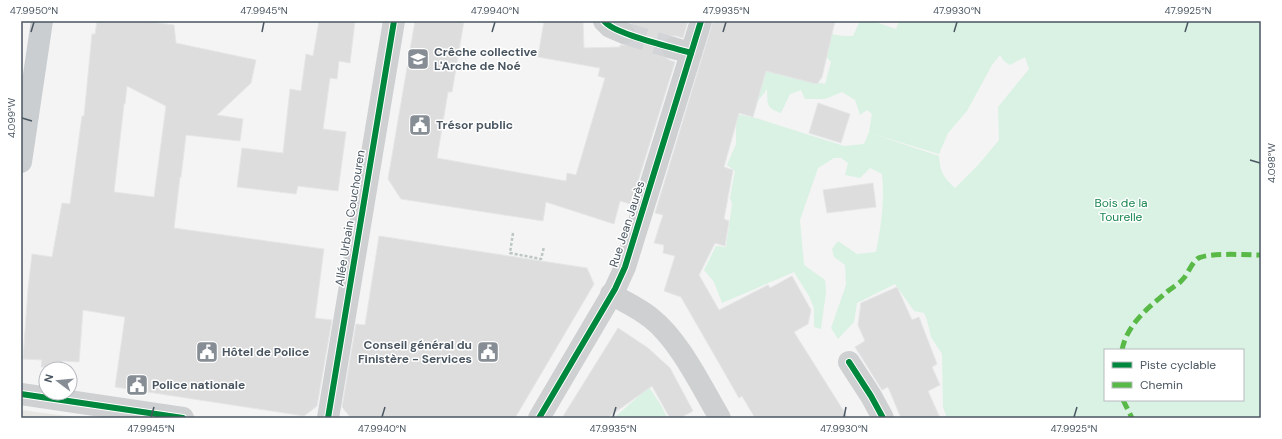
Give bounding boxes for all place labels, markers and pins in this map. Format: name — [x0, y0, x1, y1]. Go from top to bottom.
place label: Crêche collective L'Arche de Noé — [434, 44, 537, 74]
school or university icon: Crêche collective L'Arche de Noé — [405, 46, 431, 72]
public building icon: Trésor public — [407, 112, 433, 138]
place label: Trésor public — [436, 117, 513, 133]
place label: Conseil général du Finistère - Services — [358, 337, 472, 367]
public building icon: Hôtel de Police — [194, 339, 220, 365]
public building icon: Conseil général du Finistère - Services — [475, 339, 501, 365]
place label: Hôtel de Police — [222, 344, 309, 360]
public building icon: Police nationale — [124, 372, 150, 398]
place label: Police nationale — [152, 377, 245, 393]

